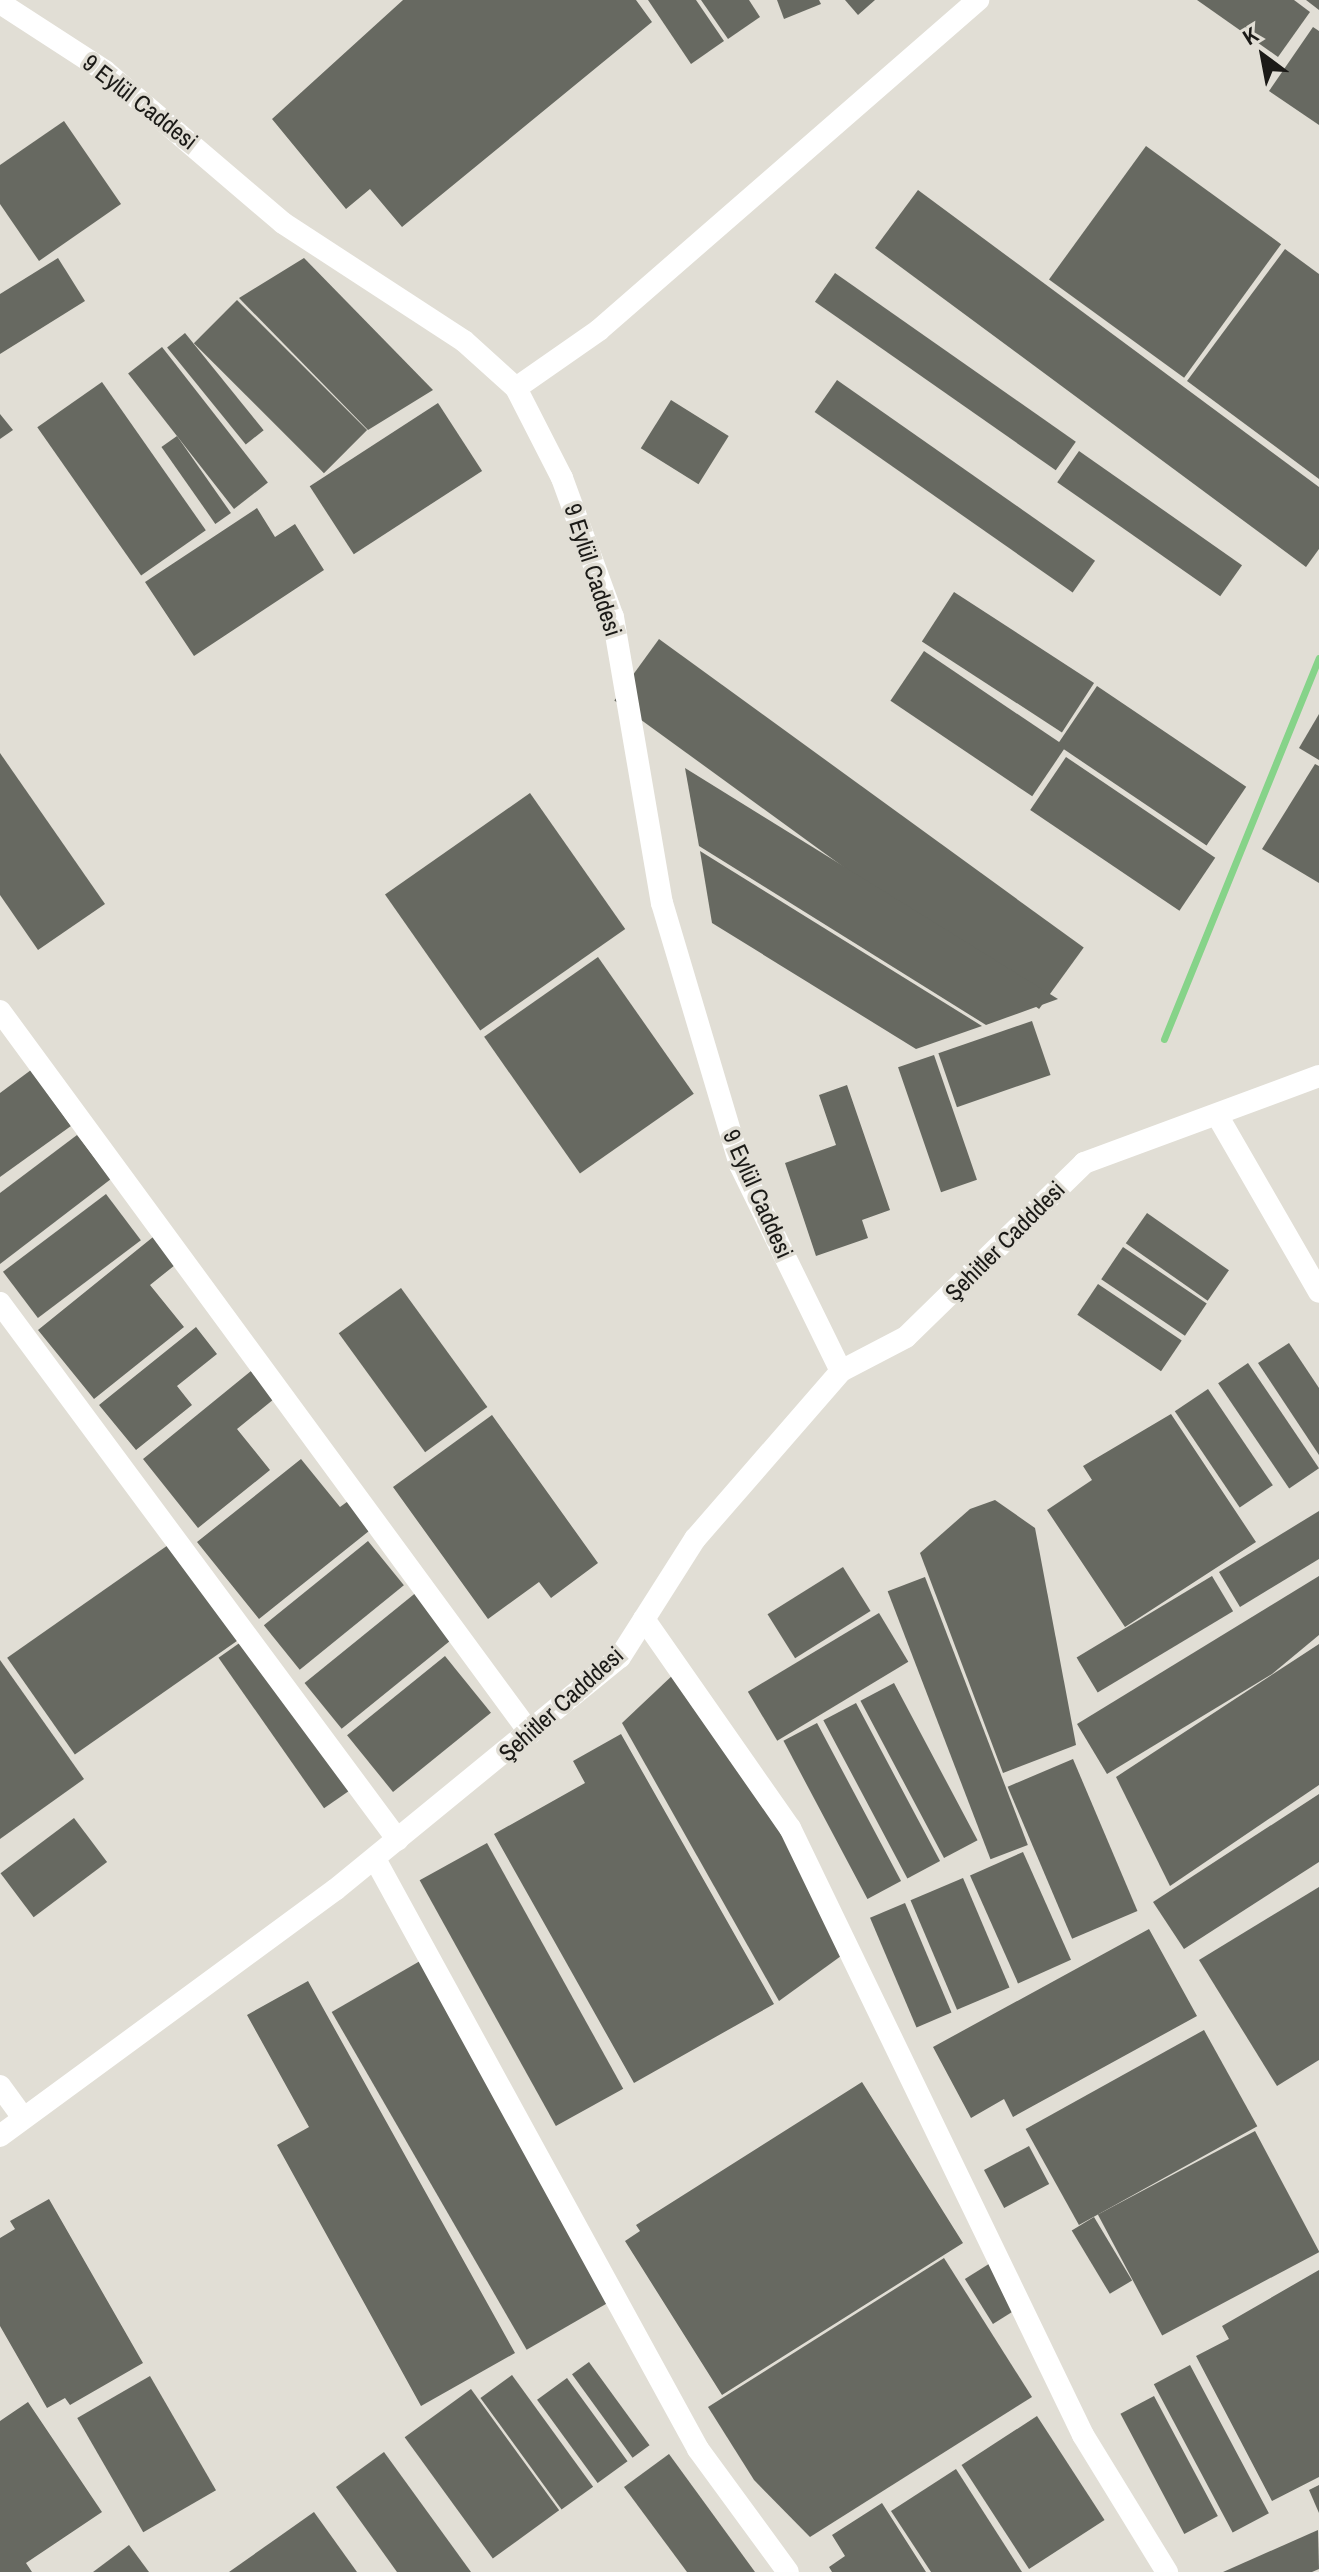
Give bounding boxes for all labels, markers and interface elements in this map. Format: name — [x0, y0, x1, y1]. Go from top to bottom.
north arrow — [1223, 16, 1303, 96]
text: K — [1237, 19, 1264, 52]
street label: 9 Eylül Caddesi — [77, 48, 203, 156]
street label: 9 Eylül Caddesi — [558, 500, 628, 640]
street label: 9 Eylül Caddesi — [717, 1125, 799, 1263]
street label: Şehitler Cadddesi — [939, 1175, 1071, 1307]
street label: Şehitler Cadddesi — [493, 1641, 629, 1767]

